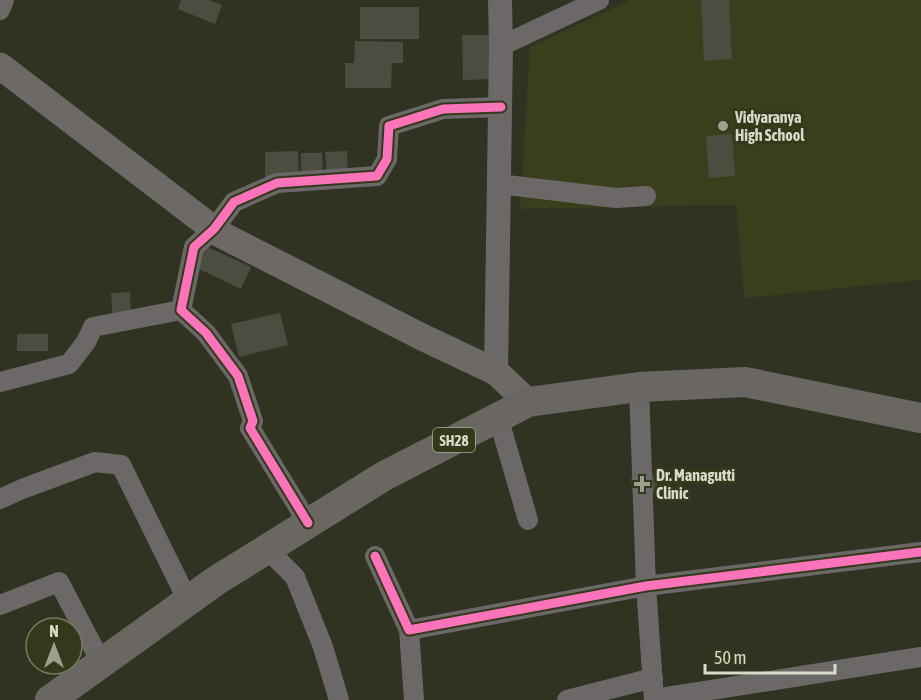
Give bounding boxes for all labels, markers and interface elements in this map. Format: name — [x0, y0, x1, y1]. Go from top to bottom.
place label: Vidyaranya High School — [734, 108, 805, 144]
marker: Vidyaranya High School — [716, 119, 730, 133]
road number: SH28 — [433, 428, 475, 452]
place label: Dr. Managutti Clinic — [656, 466, 735, 502]
marker: Dr. Managutti Clinic — [633, 475, 651, 493]
north arrow — [24, 616, 84, 676]
text: N — [49, 622, 59, 640]
scale bar — [705, 637, 836, 675]
text: 50 m — [714, 647, 746, 668]

